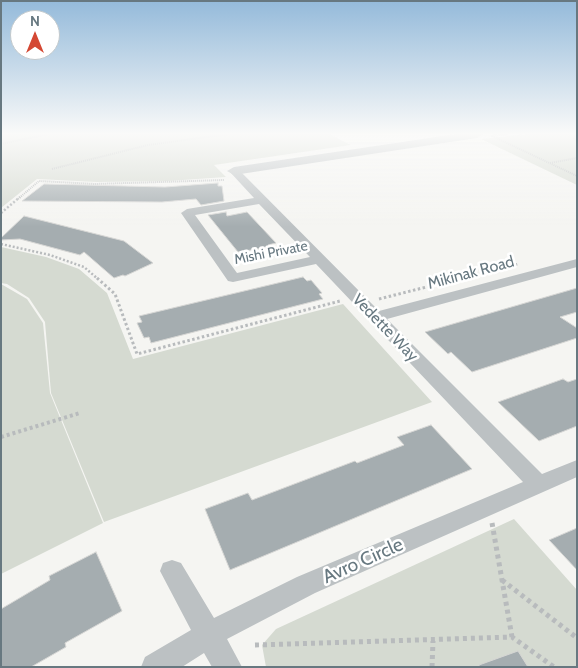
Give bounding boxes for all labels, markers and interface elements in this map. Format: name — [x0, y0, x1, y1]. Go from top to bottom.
north arrow — [10, 10, 60, 60]
text: N — [30, 12, 40, 30]
street label: Mishi Private — [233, 238, 309, 268]
street label: Mikinak Road — [426, 252, 516, 294]
street label: Vedette Way — [348, 290, 422, 366]
street label: Avro Circle — [319, 533, 407, 589]

